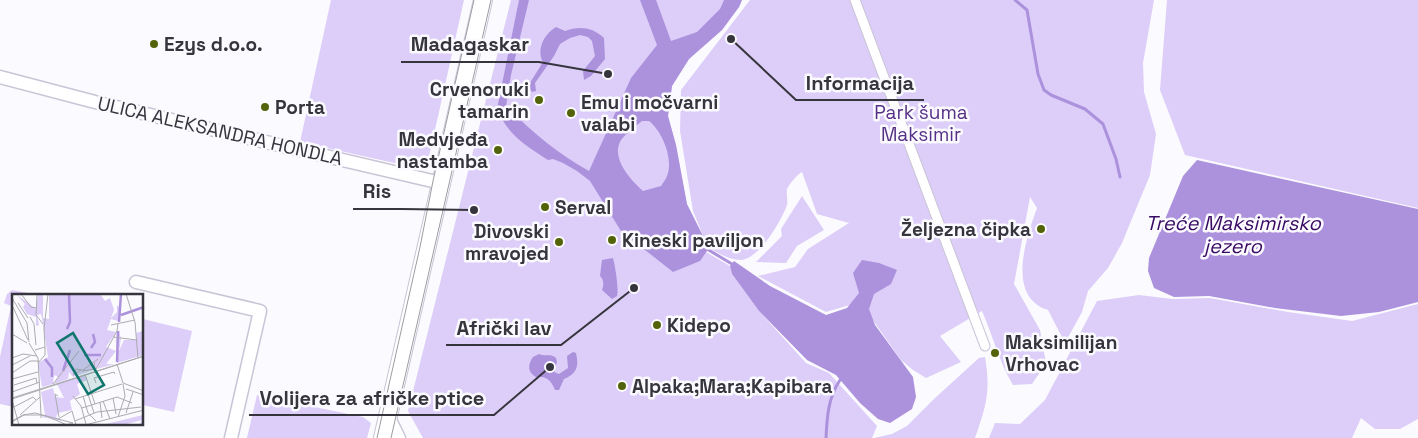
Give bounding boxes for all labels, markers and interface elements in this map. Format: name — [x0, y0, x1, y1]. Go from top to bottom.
callout: Madagaskar — [401, 27, 539, 62]
text: Madagaskar — [411, 31, 529, 57]
place label: Ezys d.o.o. — [164, 32, 263, 57]
marker: Ezys d.o.o. — [148, 38, 160, 50]
callout: Informacija — [796, 65, 924, 100]
text: Informacija — [806, 70, 915, 96]
place label: Crvenoruki tamarin — [430, 77, 529, 124]
place label: Emu i močvarni valabi — [581, 90, 718, 137]
street label: ULICA ALEKSANDRA HONDLA — [95, 91, 345, 171]
marker: Crvenoruki tamarin — [533, 94, 545, 106]
place label: Porta — [275, 95, 325, 120]
park label: Park šuma Maksimir — [874, 100, 968, 147]
marker: Porta — [259, 101, 271, 113]
marker: Emu i močvarni valabi — [565, 107, 577, 119]
place label: Medvjeđa nastamba — [397, 127, 488, 174]
marker: Medvjeđa nastamba — [492, 144, 504, 156]
callout: Ris — [353, 174, 401, 209]
text: Ris — [363, 178, 391, 204]
place label: Serval — [555, 195, 611, 220]
marker: Serval — [539, 201, 551, 213]
water label: Treće Maksimirsko jezero — [1145, 210, 1321, 259]
place label: Željezna čipka — [901, 217, 1031, 242]
place label: Divovski mravojed — [465, 219, 549, 266]
marker: Željezna čipka — [1035, 223, 1047, 235]
place label: Kineski paviljon — [622, 228, 764, 253]
marker: Kineski paviljon — [606, 234, 618, 246]
marker: Divovski mravojed — [553, 236, 565, 248]
inset map — [12, 294, 144, 426]
callout: Afrički lav — [446, 310, 561, 345]
place label: Kidepo — [667, 313, 731, 338]
text: Afrički lav — [457, 315, 551, 341]
marker: Kidepo — [651, 319, 663, 331]
place label: Maksimilijan Vrhovac — [1005, 330, 1117, 377]
marker: Maksimilijan Vrhovac — [989, 347, 1001, 359]
place label: Alpaka;Mara;Kapibara — [632, 374, 833, 399]
callout: Volijera za afričke ptice — [249, 380, 494, 415]
marker: Alpaka;Mara;Kapibara — [616, 380, 628, 392]
text: Volijera za afričke ptice — [260, 385, 484, 411]

